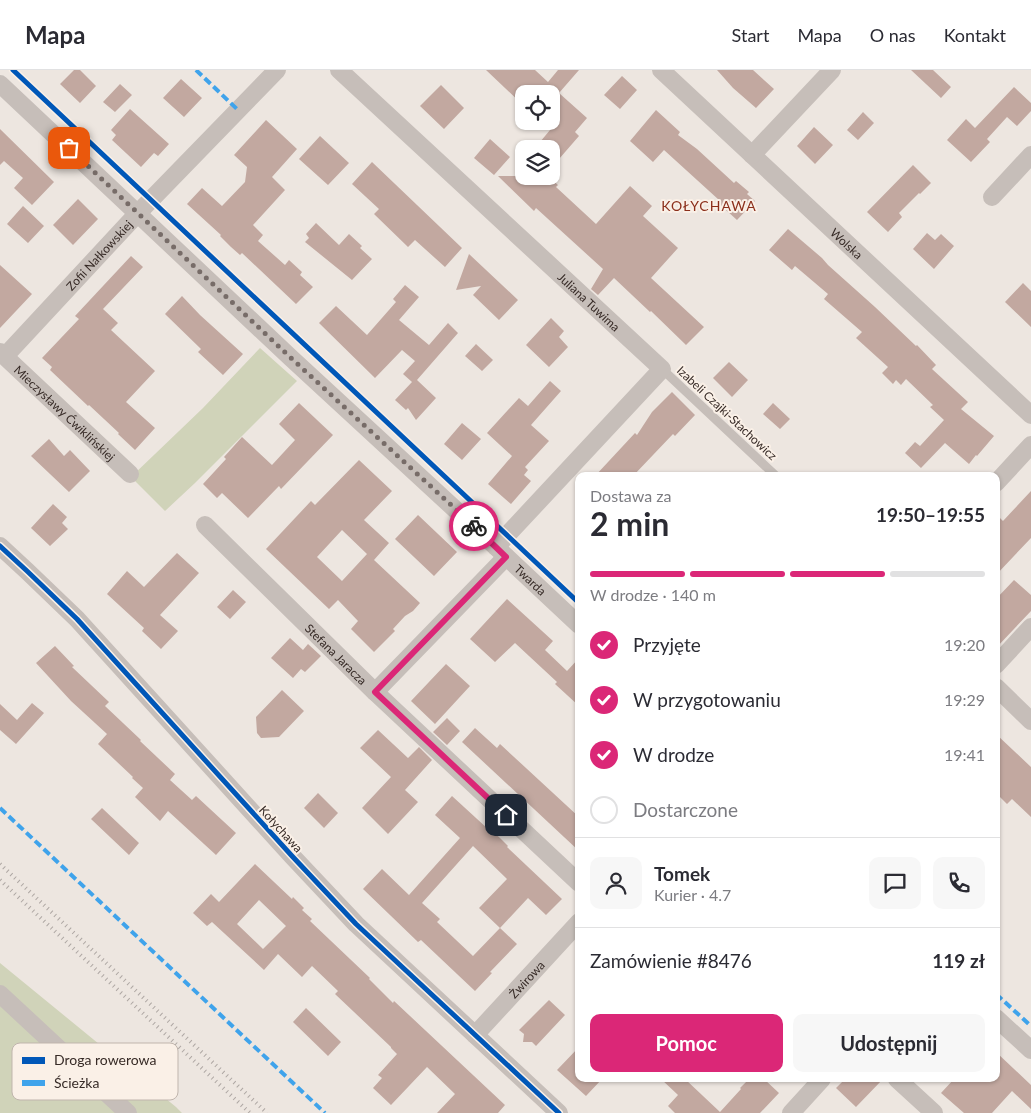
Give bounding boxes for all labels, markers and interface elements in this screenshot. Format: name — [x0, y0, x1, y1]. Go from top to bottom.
text: Mapa — [25, 20, 85, 49]
text: Start — [732, 24, 769, 46]
text: Mapa — [797, 24, 842, 46]
text: O nas — [870, 24, 916, 46]
text: Kontakt — [944, 24, 1006, 46]
map controls — [515, 85, 560, 185]
button: locate — [515, 85, 560, 130]
pin — [48, 127, 90, 169]
icon: bag — [55, 134, 83, 162]
button: layers — [515, 140, 560, 185]
district label: KOŁYCHAWA — [661, 197, 757, 214]
street label: Zofii Nałkowskiej — [63, 217, 135, 293]
street label: Wolska — [828, 225, 866, 262]
street label: Juliana Tuwima — [555, 269, 624, 334]
street label: Mieczysławy Ćwiklińskiej — [11, 362, 119, 464]
street label: Izabeli Czajki-Stachowicz — [674, 363, 781, 464]
text: Dostawa za — [590, 486, 671, 505]
courier — [449, 501, 499, 551]
text: 19:50–19:55 — [876, 503, 985, 526]
text: 2 min — [590, 504, 669, 543]
icon: bike — [460, 512, 488, 540]
street label: Twarda — [512, 561, 550, 598]
text: W drodze · 140 m — [590, 585, 716, 604]
street label: Stefana Jaracza — [302, 620, 370, 688]
icon: check — [590, 631, 618, 659]
text: Przyjęte — [633, 633, 701, 656]
text: 19:20 — [944, 635, 985, 654]
icon: check — [590, 686, 618, 714]
text: W przygotowaniu — [633, 688, 781, 711]
text: 19:29 — [944, 690, 985, 709]
icon: check — [590, 741, 618, 769]
text: W drodze — [633, 743, 714, 766]
text: 19:41 — [944, 745, 985, 764]
pin — [485, 794, 527, 836]
text: Dostarczone — [633, 798, 738, 821]
icon: home — [492, 801, 520, 829]
street label: Kołychawa — [256, 803, 306, 855]
button: person — [590, 857, 642, 909]
button: chat — [869, 857, 921, 909]
button: phone — [933, 857, 985, 909]
text: Tomek — [654, 862, 710, 885]
text: Kurier · 4.7 — [654, 885, 731, 904]
text: Zamówienie #8476 — [590, 949, 752, 972]
text: 119 zł — [932, 949, 985, 972]
street label: Żwirowa — [506, 957, 547, 1001]
button: Pomoc — [590, 1014, 783, 1072]
button: Udostępnij — [793, 1014, 985, 1072]
legend — [12, 1043, 178, 1100]
text: Droga rowerowa — [54, 1051, 157, 1068]
text: Ścieżka — [54, 1074, 99, 1091]

